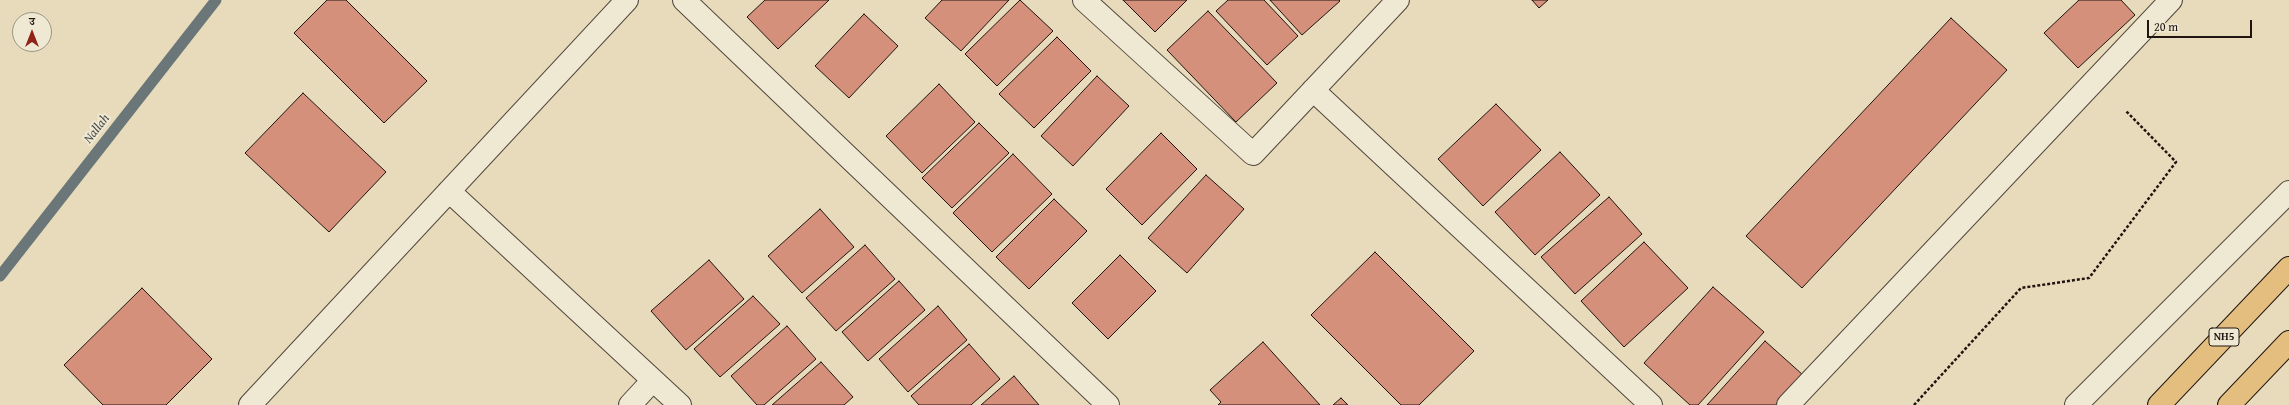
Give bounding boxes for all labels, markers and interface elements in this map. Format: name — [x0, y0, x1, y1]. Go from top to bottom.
north arrow — [12, 12, 52, 52]
scale bar — [2149, 12, 2254, 38]
text: उ — [29, 13, 35, 29]
text: 20 m — [2154, 18, 2178, 35]
water label: Nallah — [81, 111, 113, 147]
road number: NH5 — [2209, 328, 2239, 346]

